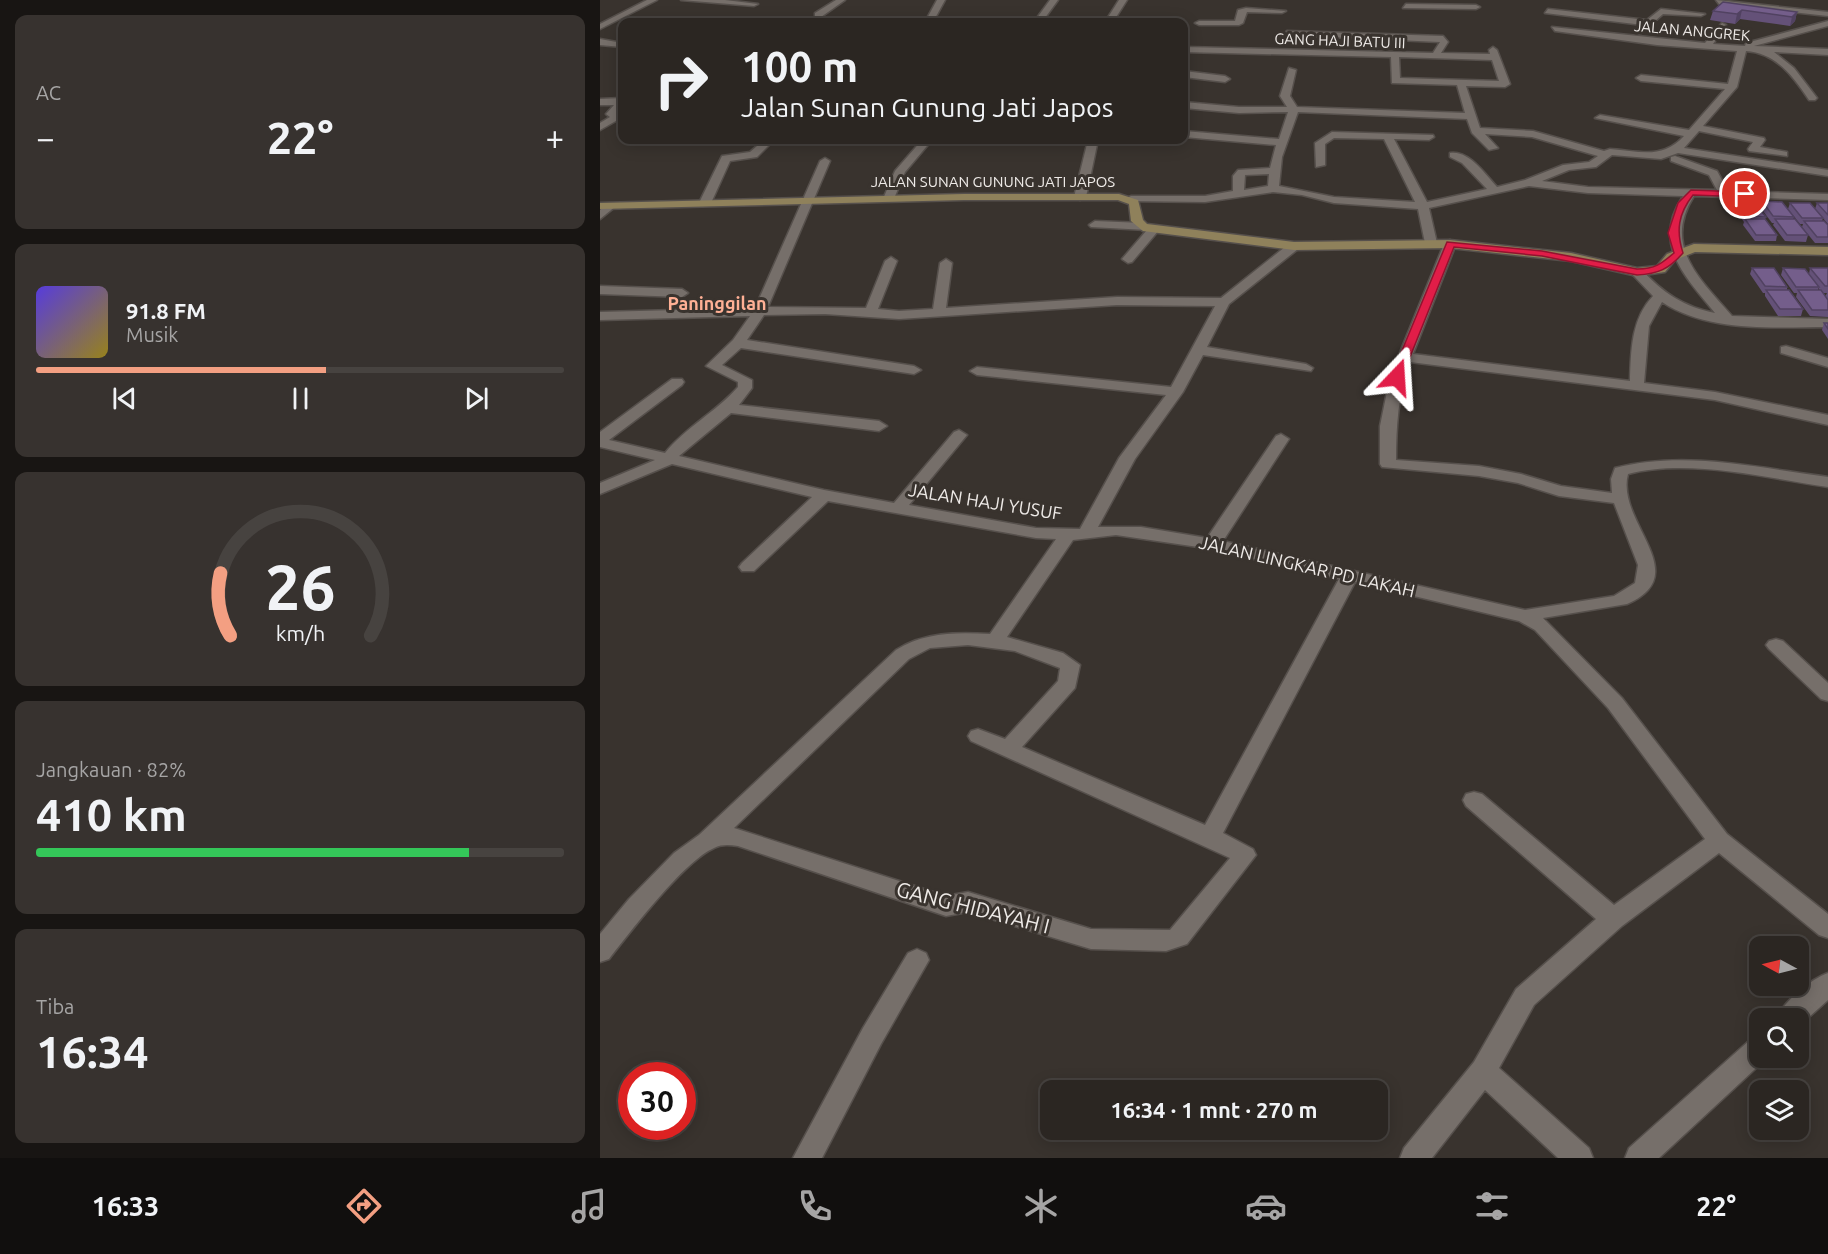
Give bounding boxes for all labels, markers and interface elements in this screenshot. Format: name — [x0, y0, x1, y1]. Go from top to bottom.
street label: JALAN ANGGREK — [1633, 17, 1751, 44]
street label: GANG HAJI BATU III — [1274, 30, 1406, 51]
icon: right — [642, 42, 720, 120]
text: 100 m — [741, 43, 858, 90]
text: AC — [36, 81, 61, 104]
text: Jalan Sunan Gunung Jati Japos — [741, 92, 1114, 122]
text: 22° — [267, 112, 333, 163]
text: − — [36, 119, 55, 156]
text: + — [545, 119, 564, 156]
pin — [1719, 168, 1770, 219]
street label: JALAN SUNAN GUNUNG JATI JAPOS — [871, 173, 1115, 190]
icon: arrive — [1728, 177, 1761, 210]
district label: Paninggilan — [667, 293, 767, 313]
text: 91.8 FM — [126, 298, 206, 323]
text: Musik — [126, 323, 178, 346]
position arrow — [1365, 345, 1429, 409]
icon: previous — [108, 382, 141, 415]
icon: pause — [284, 382, 317, 415]
icon: next — [460, 382, 493, 415]
street label: JALAN HAJI YUSUF — [907, 479, 1063, 523]
street label: JALAN LINGKAR PD LAKAH — [1197, 531, 1417, 601]
text: 26 — [265, 552, 335, 622]
text: km/h — [275, 621, 325, 645]
text: Jangkauan · 82% — [36, 758, 186, 781]
text: 410 km — [36, 789, 187, 840]
street label: GANG HIDAYAH I — [894, 876, 1052, 938]
north arrow — [1749, 936, 1809, 996]
map controls — [1749, 936, 1809, 1140]
text: Tiba — [36, 995, 74, 1018]
button: search — [1749, 1008, 1809, 1068]
text: 16:34 — [36, 1026, 149, 1077]
speed limit sign: 30 — [618, 1062, 696, 1140]
button: layers — [1749, 1080, 1809, 1140]
text: 16:34 · 1 mnt · 270 m — [1110, 1097, 1318, 1122]
icon: directions — [343, 1185, 385, 1227]
icon: music — [568, 1185, 610, 1227]
icon: phone — [794, 1185, 836, 1227]
icon: climate — [1020, 1185, 1062, 1227]
icon: car — [1245, 1185, 1287, 1227]
icon: filters — [1471, 1185, 1513, 1227]
text: 16:33 — [92, 1191, 159, 1221]
text: 22° — [1696, 1191, 1736, 1221]

